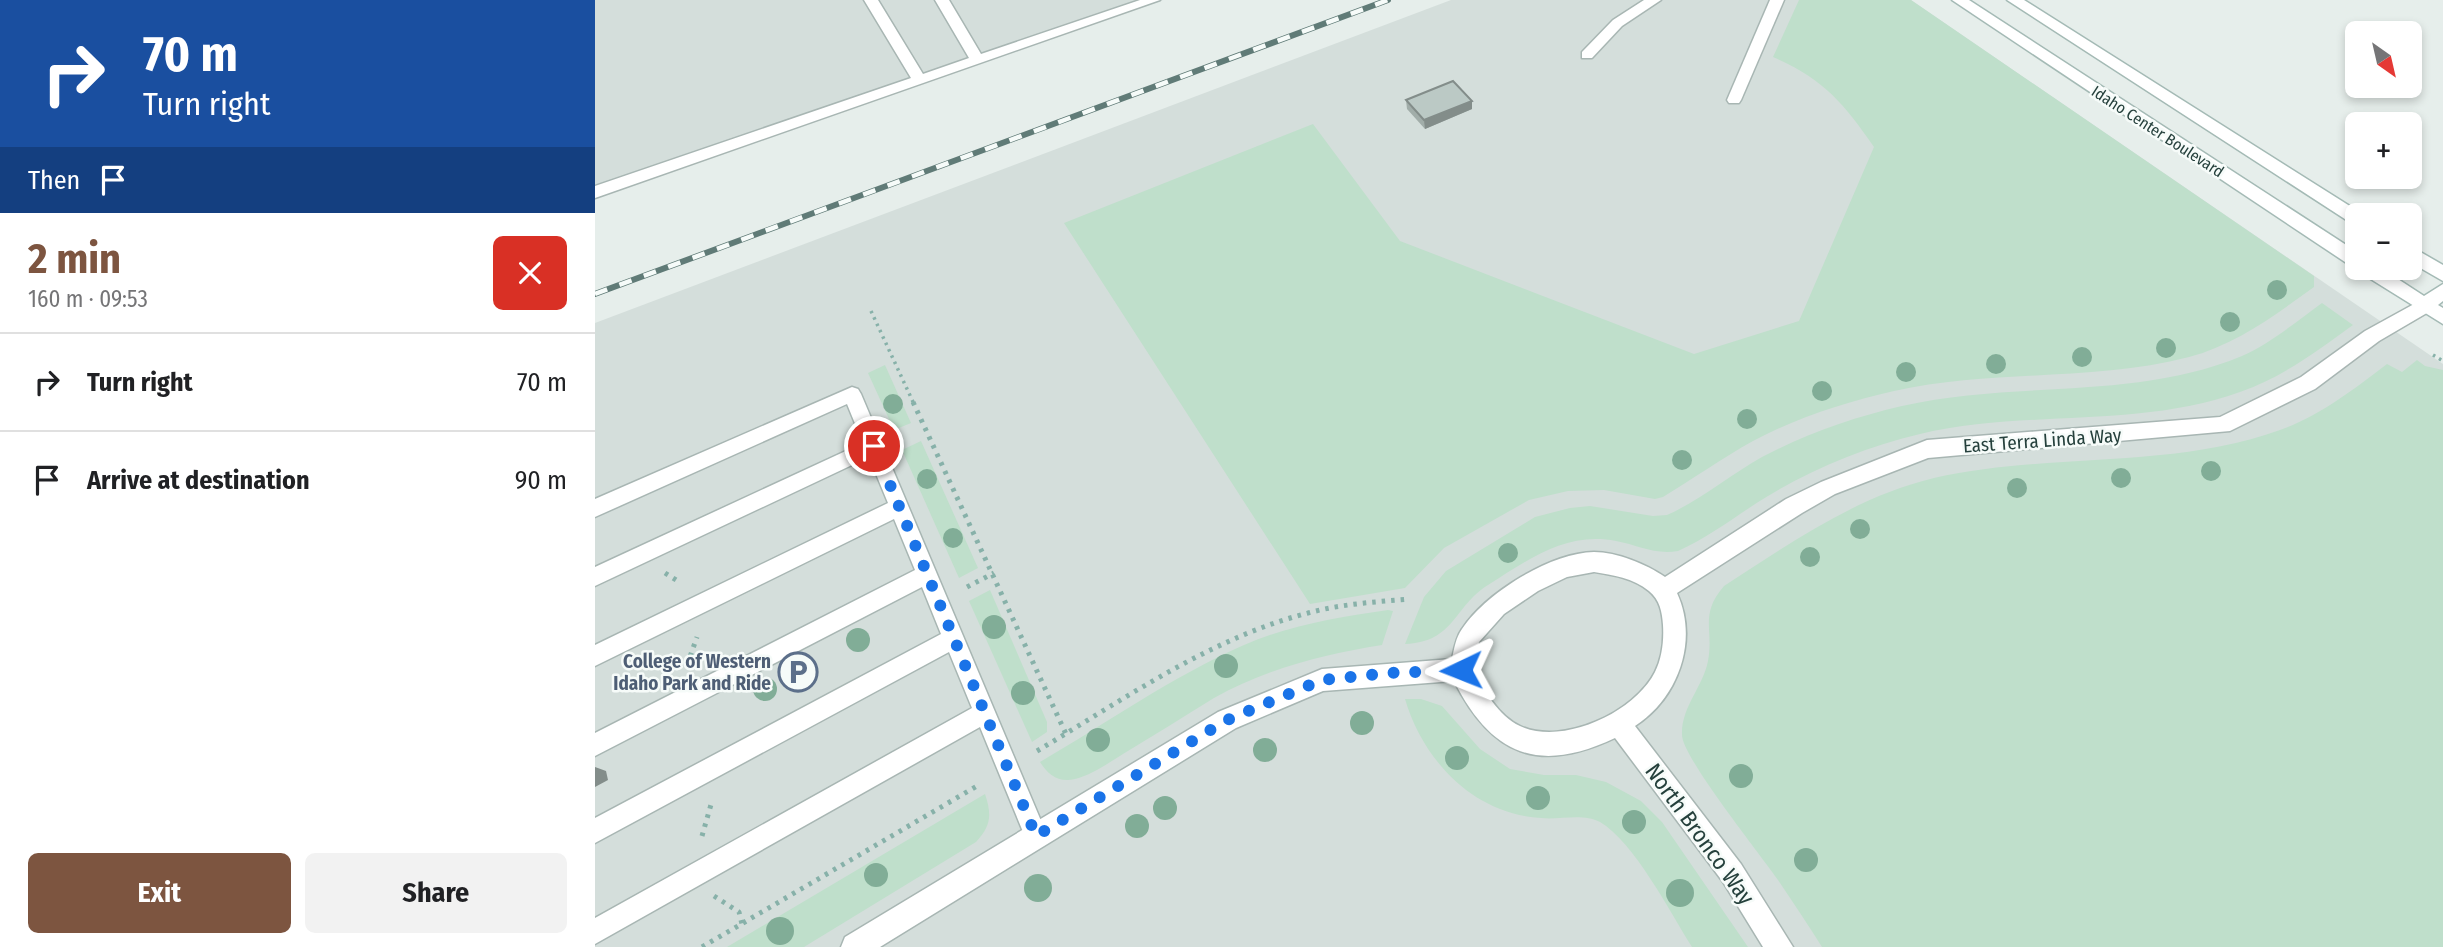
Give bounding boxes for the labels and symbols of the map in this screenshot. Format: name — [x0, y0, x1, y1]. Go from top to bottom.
north arrow — [2345, 21, 2422, 98]
street label: Idaho Center Boulevard — [2088, 82, 2227, 181]
pin — [844, 416, 904, 476]
street label: East Terra Linda Way — [1962, 423, 2122, 458]
position arrow — [1424, 633, 1498, 707]
place label: College of Western Idaho Park and Ride — [613, 650, 771, 695]
parking icon: College of Western Idaho Park and Ride — [777, 651, 819, 693]
street label: North Bronco Way — [1639, 758, 1761, 911]

